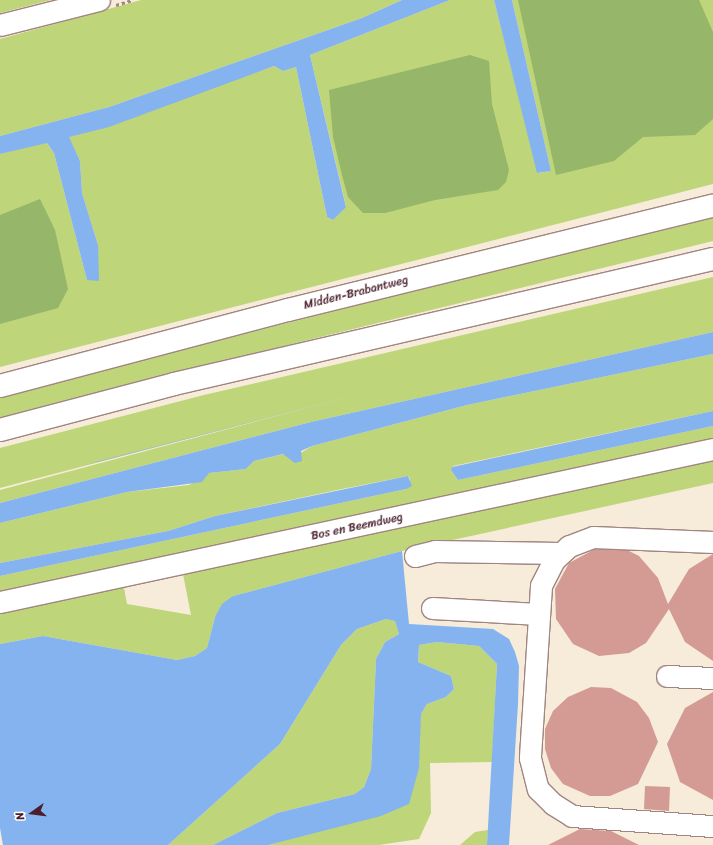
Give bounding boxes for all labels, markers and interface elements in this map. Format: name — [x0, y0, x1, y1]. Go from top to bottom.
street label: Midden-Brabantweg — [302, 273, 410, 313]
street label: Bos en Beemdweg — [310, 510, 404, 544]
north arrow — [12, 793, 52, 833]
text: N — [10, 810, 30, 822]

